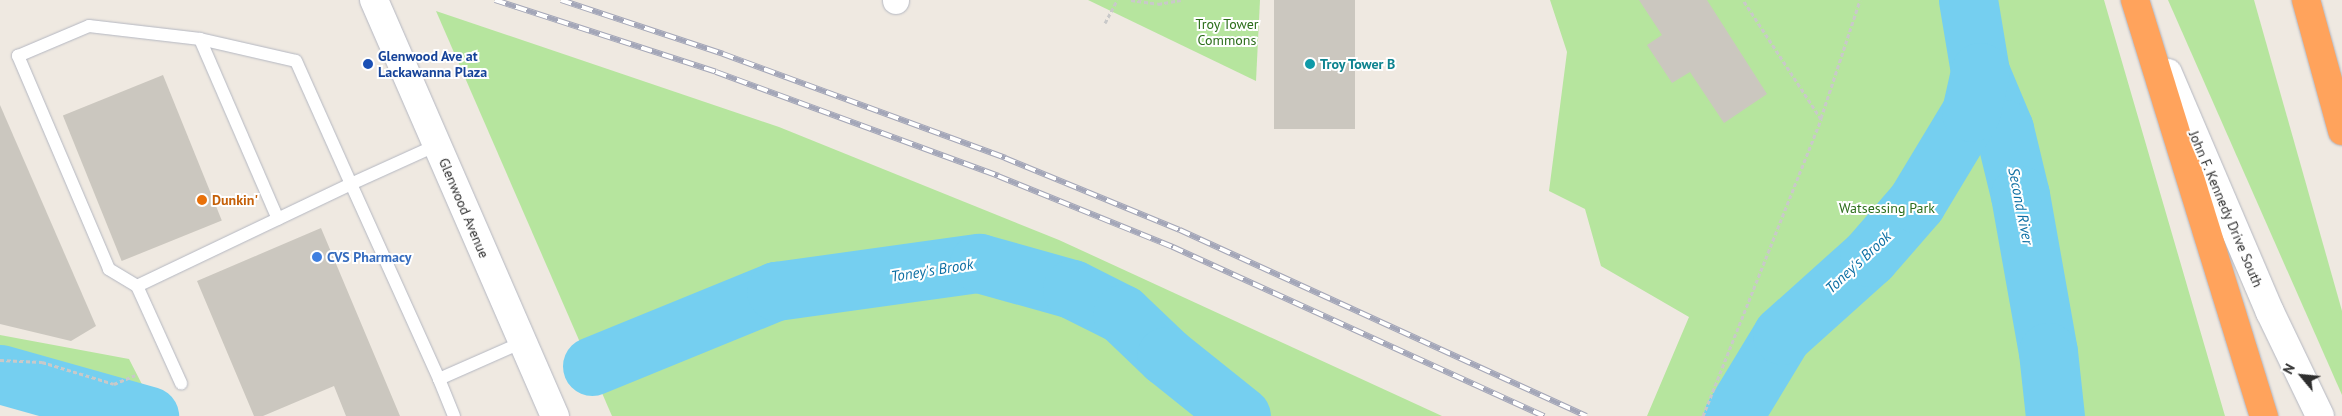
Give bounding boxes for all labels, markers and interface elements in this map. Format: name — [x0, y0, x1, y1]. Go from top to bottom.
park label: Troy Tower Commons — [1195, 16, 1259, 48]
place label: Glenwood Ave at Lackawanna Plaza — [378, 48, 487, 80]
place label: Troy Tower B — [1320, 56, 1396, 72]
marker: Glenwood Ave at Lackawanna Plaza — [362, 58, 374, 70]
marker: Troy Tower B — [1304, 58, 1316, 70]
street label: John F. Kennedy Drive South — [2185, 128, 2267, 290]
street label: Glenwood Avenue — [435, 155, 493, 261]
water label: Second River — [2005, 166, 2037, 246]
place label: Dunkin' — [212, 192, 258, 208]
marker: Dunkin' — [196, 194, 208, 206]
park label: Watsessing Park — [1839, 200, 1935, 216]
water label: Toney's Brook — [1821, 227, 1895, 297]
place label: CVS Pharmacy — [327, 249, 412, 265]
marker: CVS Pharmacy — [311, 251, 323, 263]
water label: Toney's Brook — [890, 255, 974, 285]
north arrow — [2277, 351, 2327, 401]
text: N — [2279, 361, 2299, 377]

